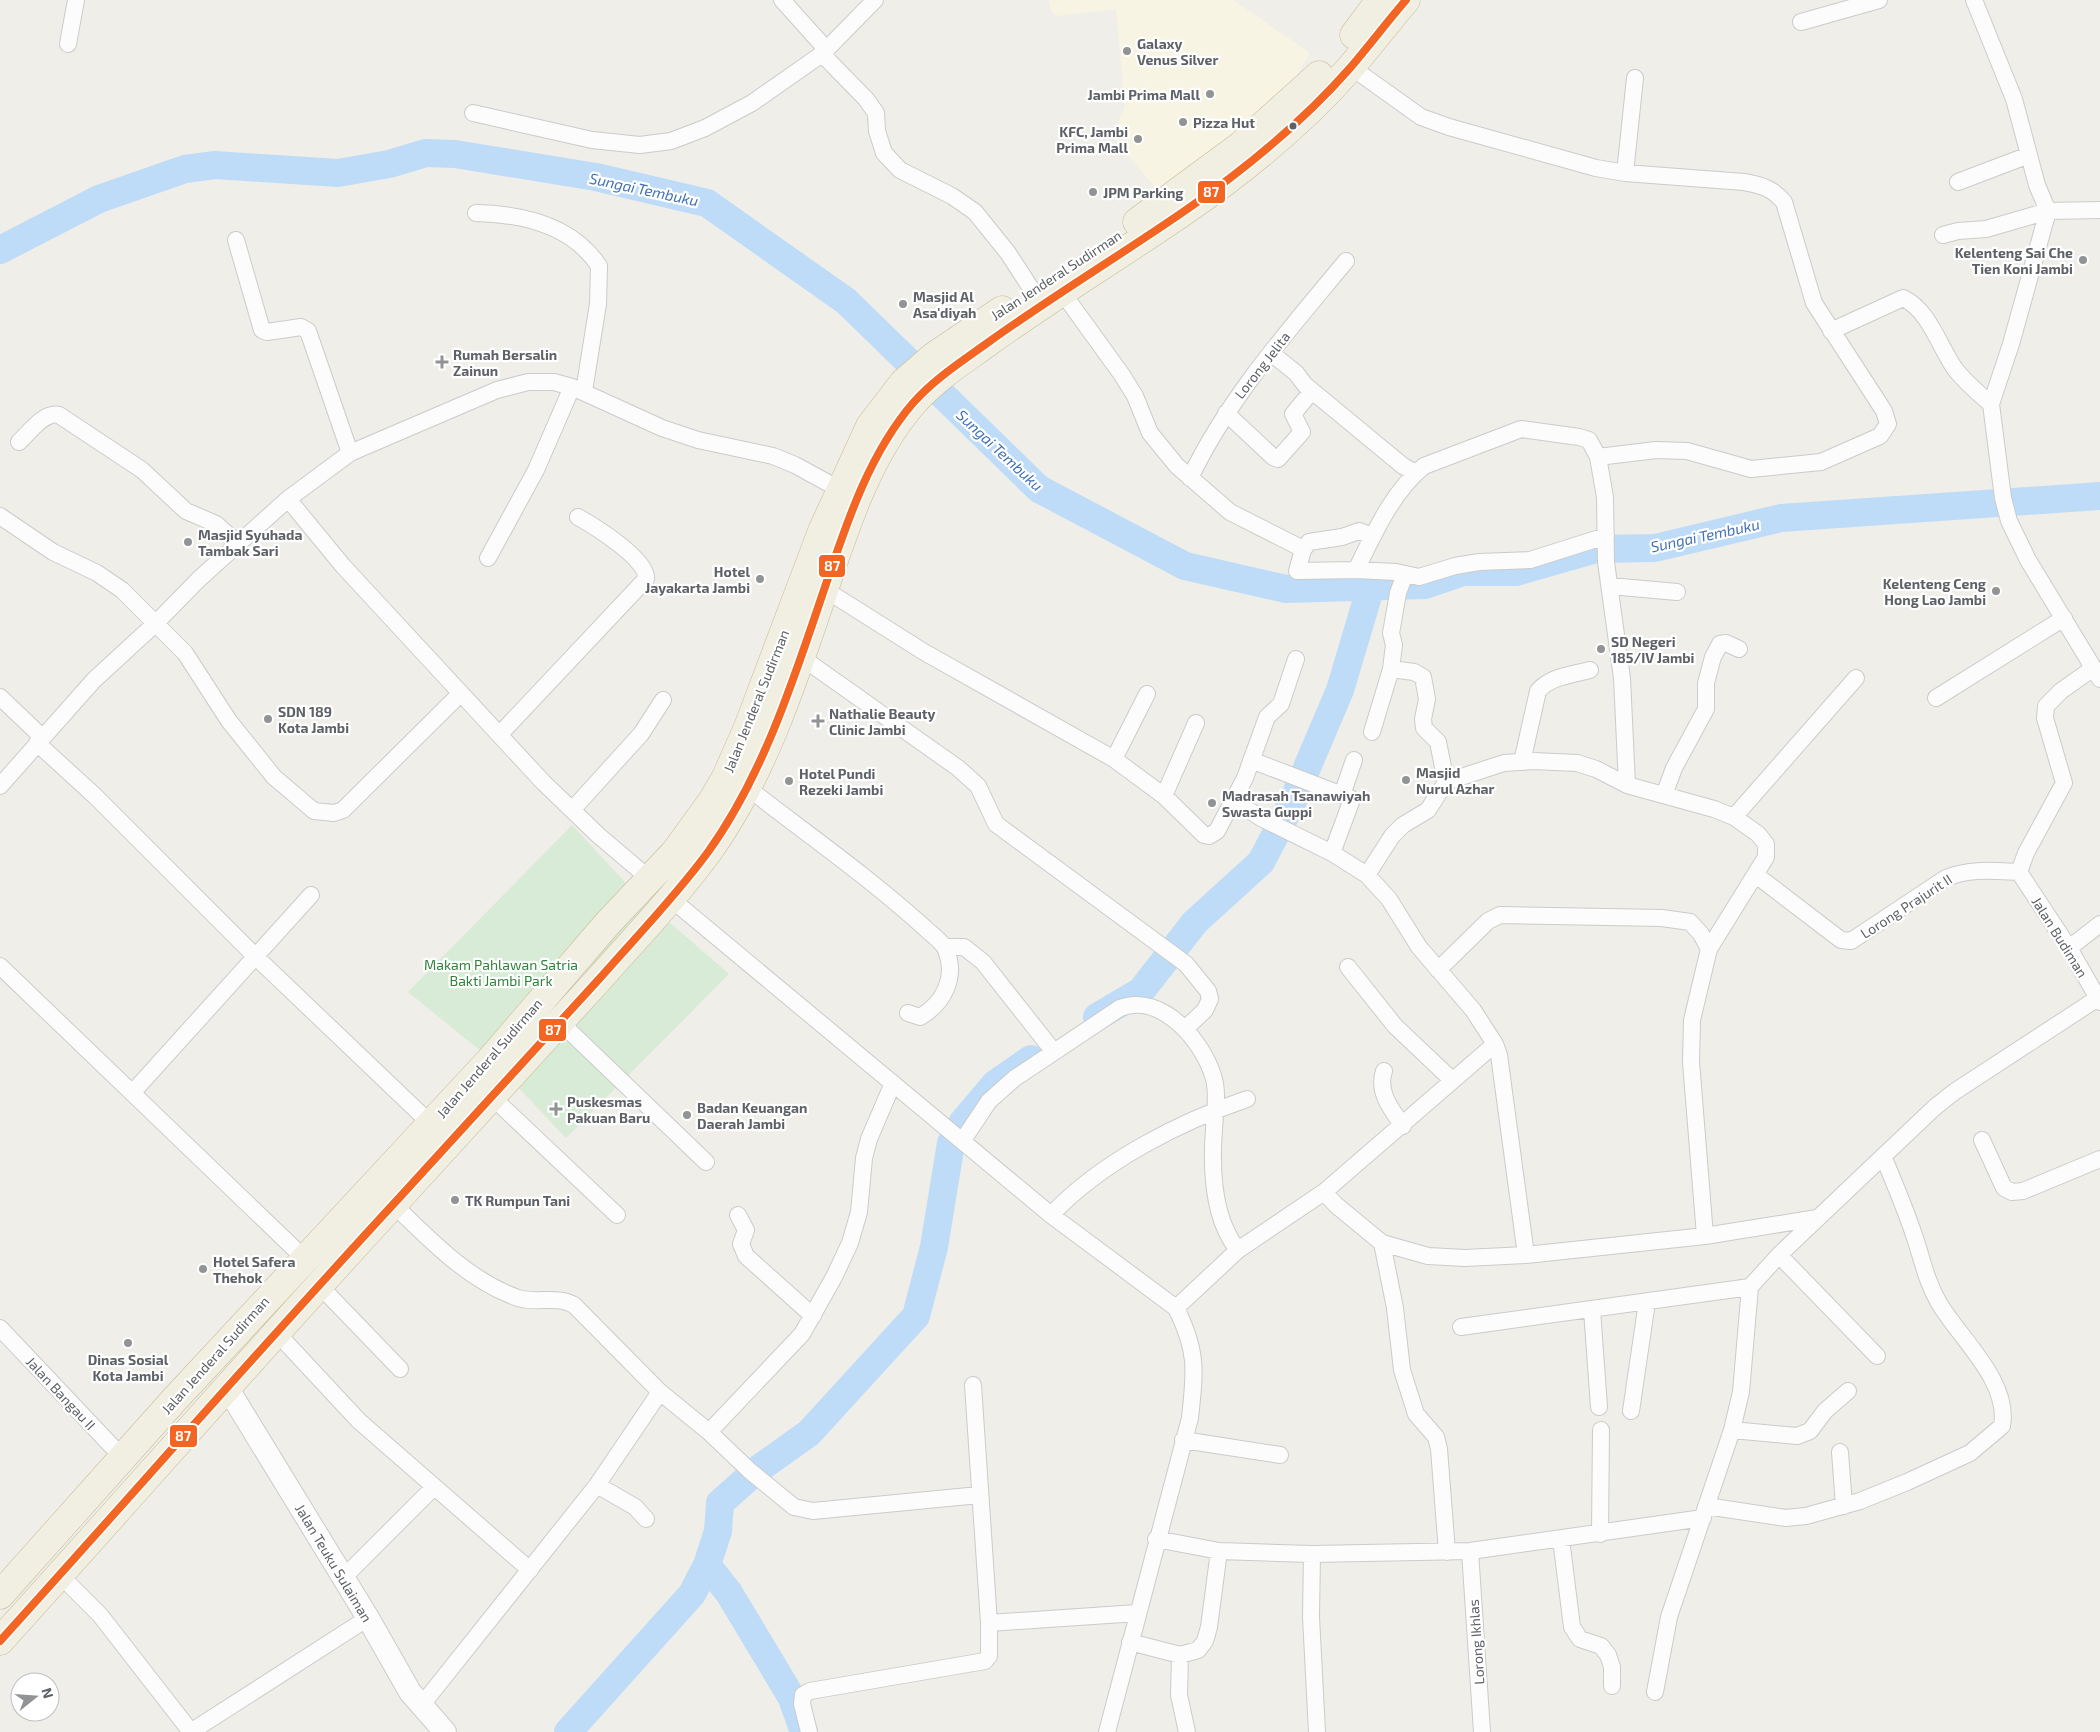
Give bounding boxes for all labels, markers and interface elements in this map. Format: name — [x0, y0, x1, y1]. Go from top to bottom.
place label: Galaxy Venus Silver — [1137, 35, 1219, 68]
marker: Galaxy Venus Silver — [1121, 45, 1133, 57]
place label: Jambi Prima Mall — [1087, 86, 1200, 103]
marker: Jambi Prima Mall — [1204, 88, 1216, 100]
place label: Pizza Hut — [1193, 114, 1255, 131]
marker: Pizza Hut — [1177, 116, 1189, 128]
unlabelled marker — [1288, 121, 1298, 131]
place label: KFC, Jambi Prima Mall — [1056, 123, 1128, 156]
marker: KFC, Jambi Prima Mall — [1132, 133, 1144, 145]
water label: Sungai Tembuku — [588, 169, 700, 209]
line badge: 87 — [1197, 180, 1226, 204]
text: 87 — [1203, 183, 1220, 200]
place label: JPM Parking — [1103, 184, 1183, 201]
marker: JPM Parking — [1087, 186, 1099, 198]
street label: Jalan Jenderal Sudirman — [987, 226, 1125, 324]
place label: Kelenteng Sai Che Tien Koni Jambi — [1955, 244, 2073, 277]
marker: Kelenteng Sai Che Tien Koni Jambi — [2077, 254, 2089, 266]
place label: Masjid Al Asa'diyah — [913, 288, 977, 321]
marker: Masjid Al Asa'diyah — [897, 298, 909, 310]
street label: Lorong Jelita — [1231, 328, 1293, 402]
place label: Rumah Bersalin Zainun — [453, 346, 557, 379]
marker: Rumah Bersalin Zainun — [435, 355, 449, 369]
water label: Sungai Tembuku — [953, 406, 1047, 494]
water label: Sungai Tembuku — [1649, 515, 1761, 555]
place label: Masjid Syuhada Tambak Sari — [198, 526, 302, 559]
marker: Masjid Syuhada Tambak Sari — [182, 536, 194, 548]
line badge: 87 — [818, 554, 846, 578]
text: 87 — [824, 557, 841, 574]
place label: Hotel Jayakarta Jambi — [645, 563, 750, 596]
marker: Hotel Jayakarta Jambi — [754, 573, 766, 585]
place label: Kelenteng Ceng Hong Lao Jambi — [1883, 575, 1986, 608]
marker: Kelenteng Ceng Hong Lao Jambi — [1990, 585, 2002, 597]
street label: Jalan Jenderal Sudirman — [720, 627, 792, 775]
place label: SD Negeri 185/IV Jambi — [1611, 633, 1694, 666]
marker: SD Negeri 185/IV Jambi — [1595, 643, 1607, 655]
place label: SDN 189 Kota Jambi — [278, 703, 349, 736]
place label: Nathalie Beauty Clinic Jambi — [829, 705, 935, 738]
marker: SDN 189 Kota Jambi — [262, 713, 274, 725]
marker: Nathalie Beauty Clinic Jambi — [811, 714, 825, 728]
place label: Masjid Nurul Azhar — [1416, 764, 1495, 797]
place label: Hotel Pundi Rezeki Jambi — [799, 765, 883, 798]
marker: Masjid Nurul Azhar — [1400, 774, 1412, 786]
marker: Hotel Pundi Rezeki Jambi — [783, 775, 795, 787]
place label: Madrasah Tsanawiyah Swasta Guppi — [1222, 787, 1370, 820]
marker: Madrasah Tsanawiyah Swasta Guppi — [1206, 797, 1218, 809]
street label: Lorong Prajurit II — [1857, 870, 1955, 942]
street label: Jalan Budiman — [2028, 894, 2092, 980]
park label: Makam Pahlawan Satria Bakti Jambi Park — [424, 956, 578, 989]
street label: Jalan Jenderal Sudirman — [433, 995, 545, 1121]
line badge: 87 — [538, 1018, 567, 1042]
text: 87 — [545, 1021, 562, 1038]
place label: Puskesmas Pakuan Baru — [567, 1093, 650, 1126]
place label: Badan Keuangan Daerah Jambi — [697, 1099, 807, 1132]
marker: Puskesmas Pakuan Baru — [549, 1102, 563, 1116]
marker: Badan Keuangan Daerah Jambi — [681, 1109, 693, 1121]
place label: TK Rumpun Tani — [465, 1192, 570, 1209]
marker: TK Rumpun Tani — [449, 1194, 461, 1206]
place label: Hotel Safera Thehok — [213, 1253, 295, 1286]
marker: Hotel Safera Thehok — [197, 1263, 209, 1275]
street label: Jalan Jenderal Sudirman — [158, 1293, 272, 1417]
marker: Dinas Sosial Kota Jambi — [122, 1337, 134, 1349]
place label: Dinas Sosial Kota Jambi — [88, 1351, 169, 1384]
street label: Jalan Bangau II — [23, 1353, 99, 1433]
line badge: 87 — [169, 1424, 198, 1448]
text: 87 — [175, 1427, 192, 1444]
street label: Jalan Teuku Sulaiman — [292, 1501, 376, 1625]
street label: Lorong Ikhlas — [1465, 1599, 1487, 1685]
north arrow — [10, 1672, 60, 1722]
text: N — [38, 1686, 58, 1700]

